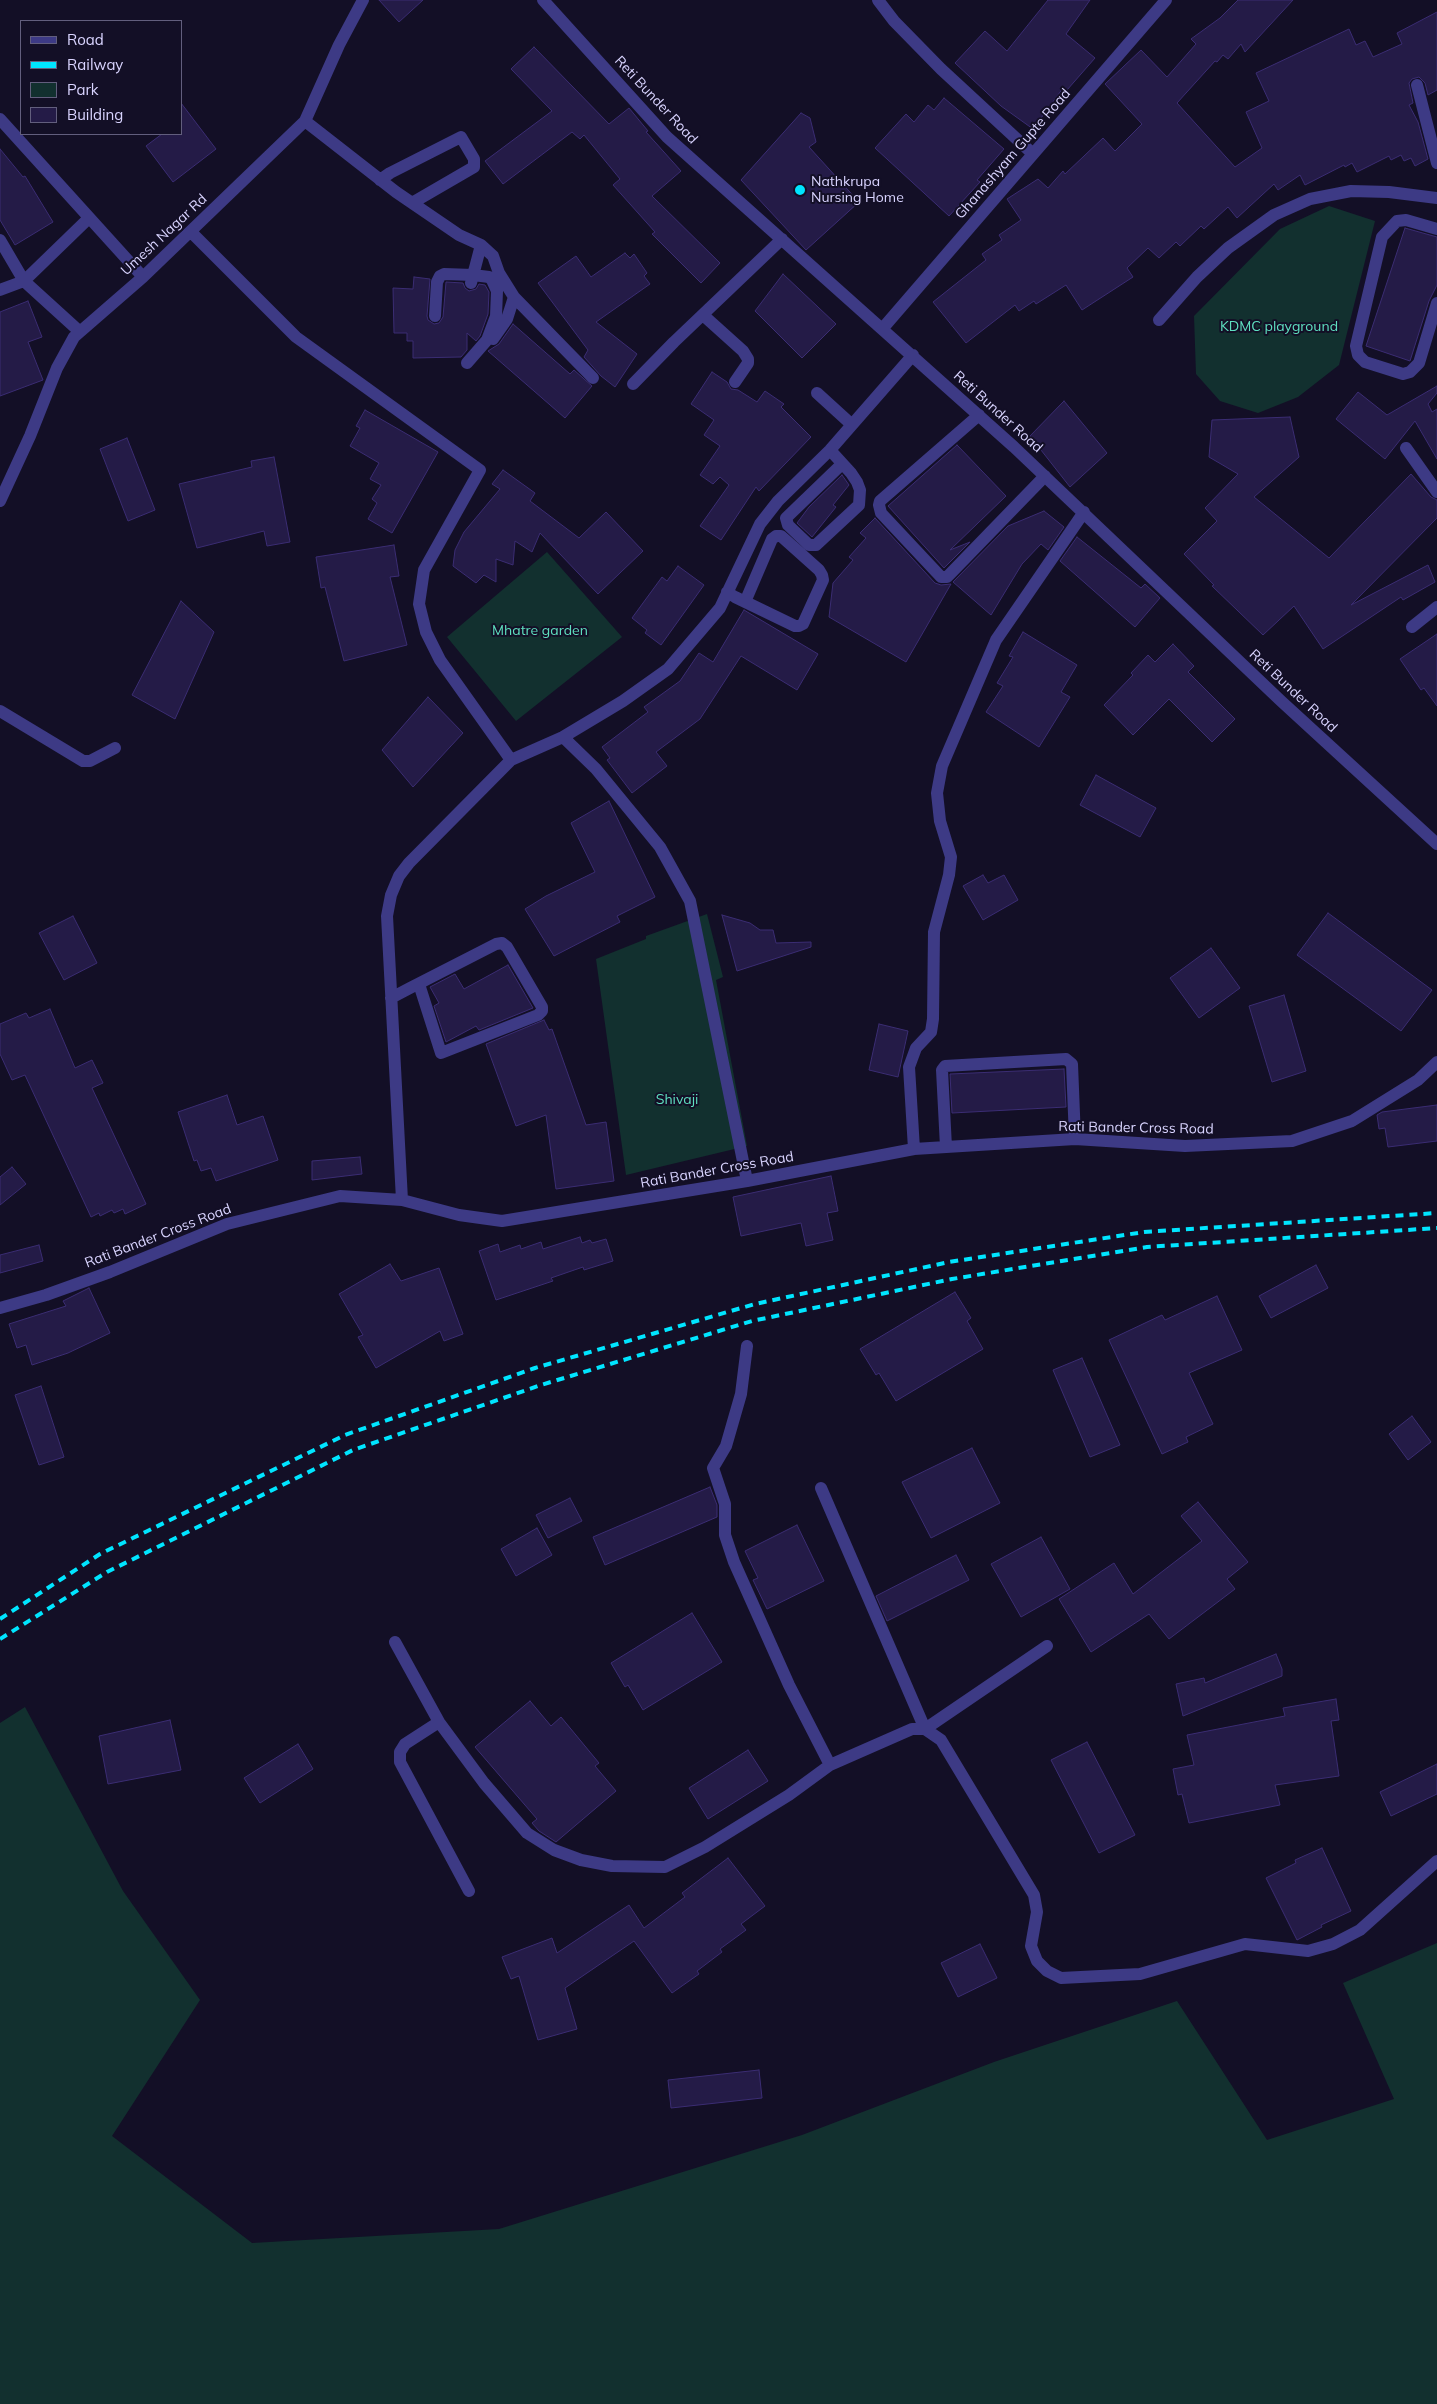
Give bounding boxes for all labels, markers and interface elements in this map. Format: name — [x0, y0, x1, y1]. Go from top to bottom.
legend — [20, 20, 182, 135]
text: Road — [67, 30, 104, 49]
street label: Reti Bunder Road — [611, 53, 701, 147]
text: Railway — [67, 55, 123, 74]
text: Park — [67, 80, 99, 99]
street label: Ghanashyam Gupte Road — [952, 85, 1074, 223]
text: Building — [67, 105, 123, 124]
place label: Nathkrupa Nursing Home — [811, 174, 904, 206]
marker: Nathkrupa Nursing Home — [793, 183, 807, 197]
street label: Umesh Nagar Rd — [118, 191, 210, 279]
park label: KDMC playground — [1220, 319, 1338, 335]
street label: Reti Bunder Road — [950, 368, 1046, 456]
park label: Mhatre garden — [492, 623, 588, 639]
street label: Reti Bunder Road — [1246, 646, 1340, 736]
park label: Shivaji — [656, 1092, 698, 1108]
street label: Rati Bander Cross Road — [1058, 1118, 1214, 1138]
street label: Rati Bander Cross Road — [639, 1148, 795, 1192]
street label: Rati Bander Cross Road — [83, 1200, 233, 1272]

